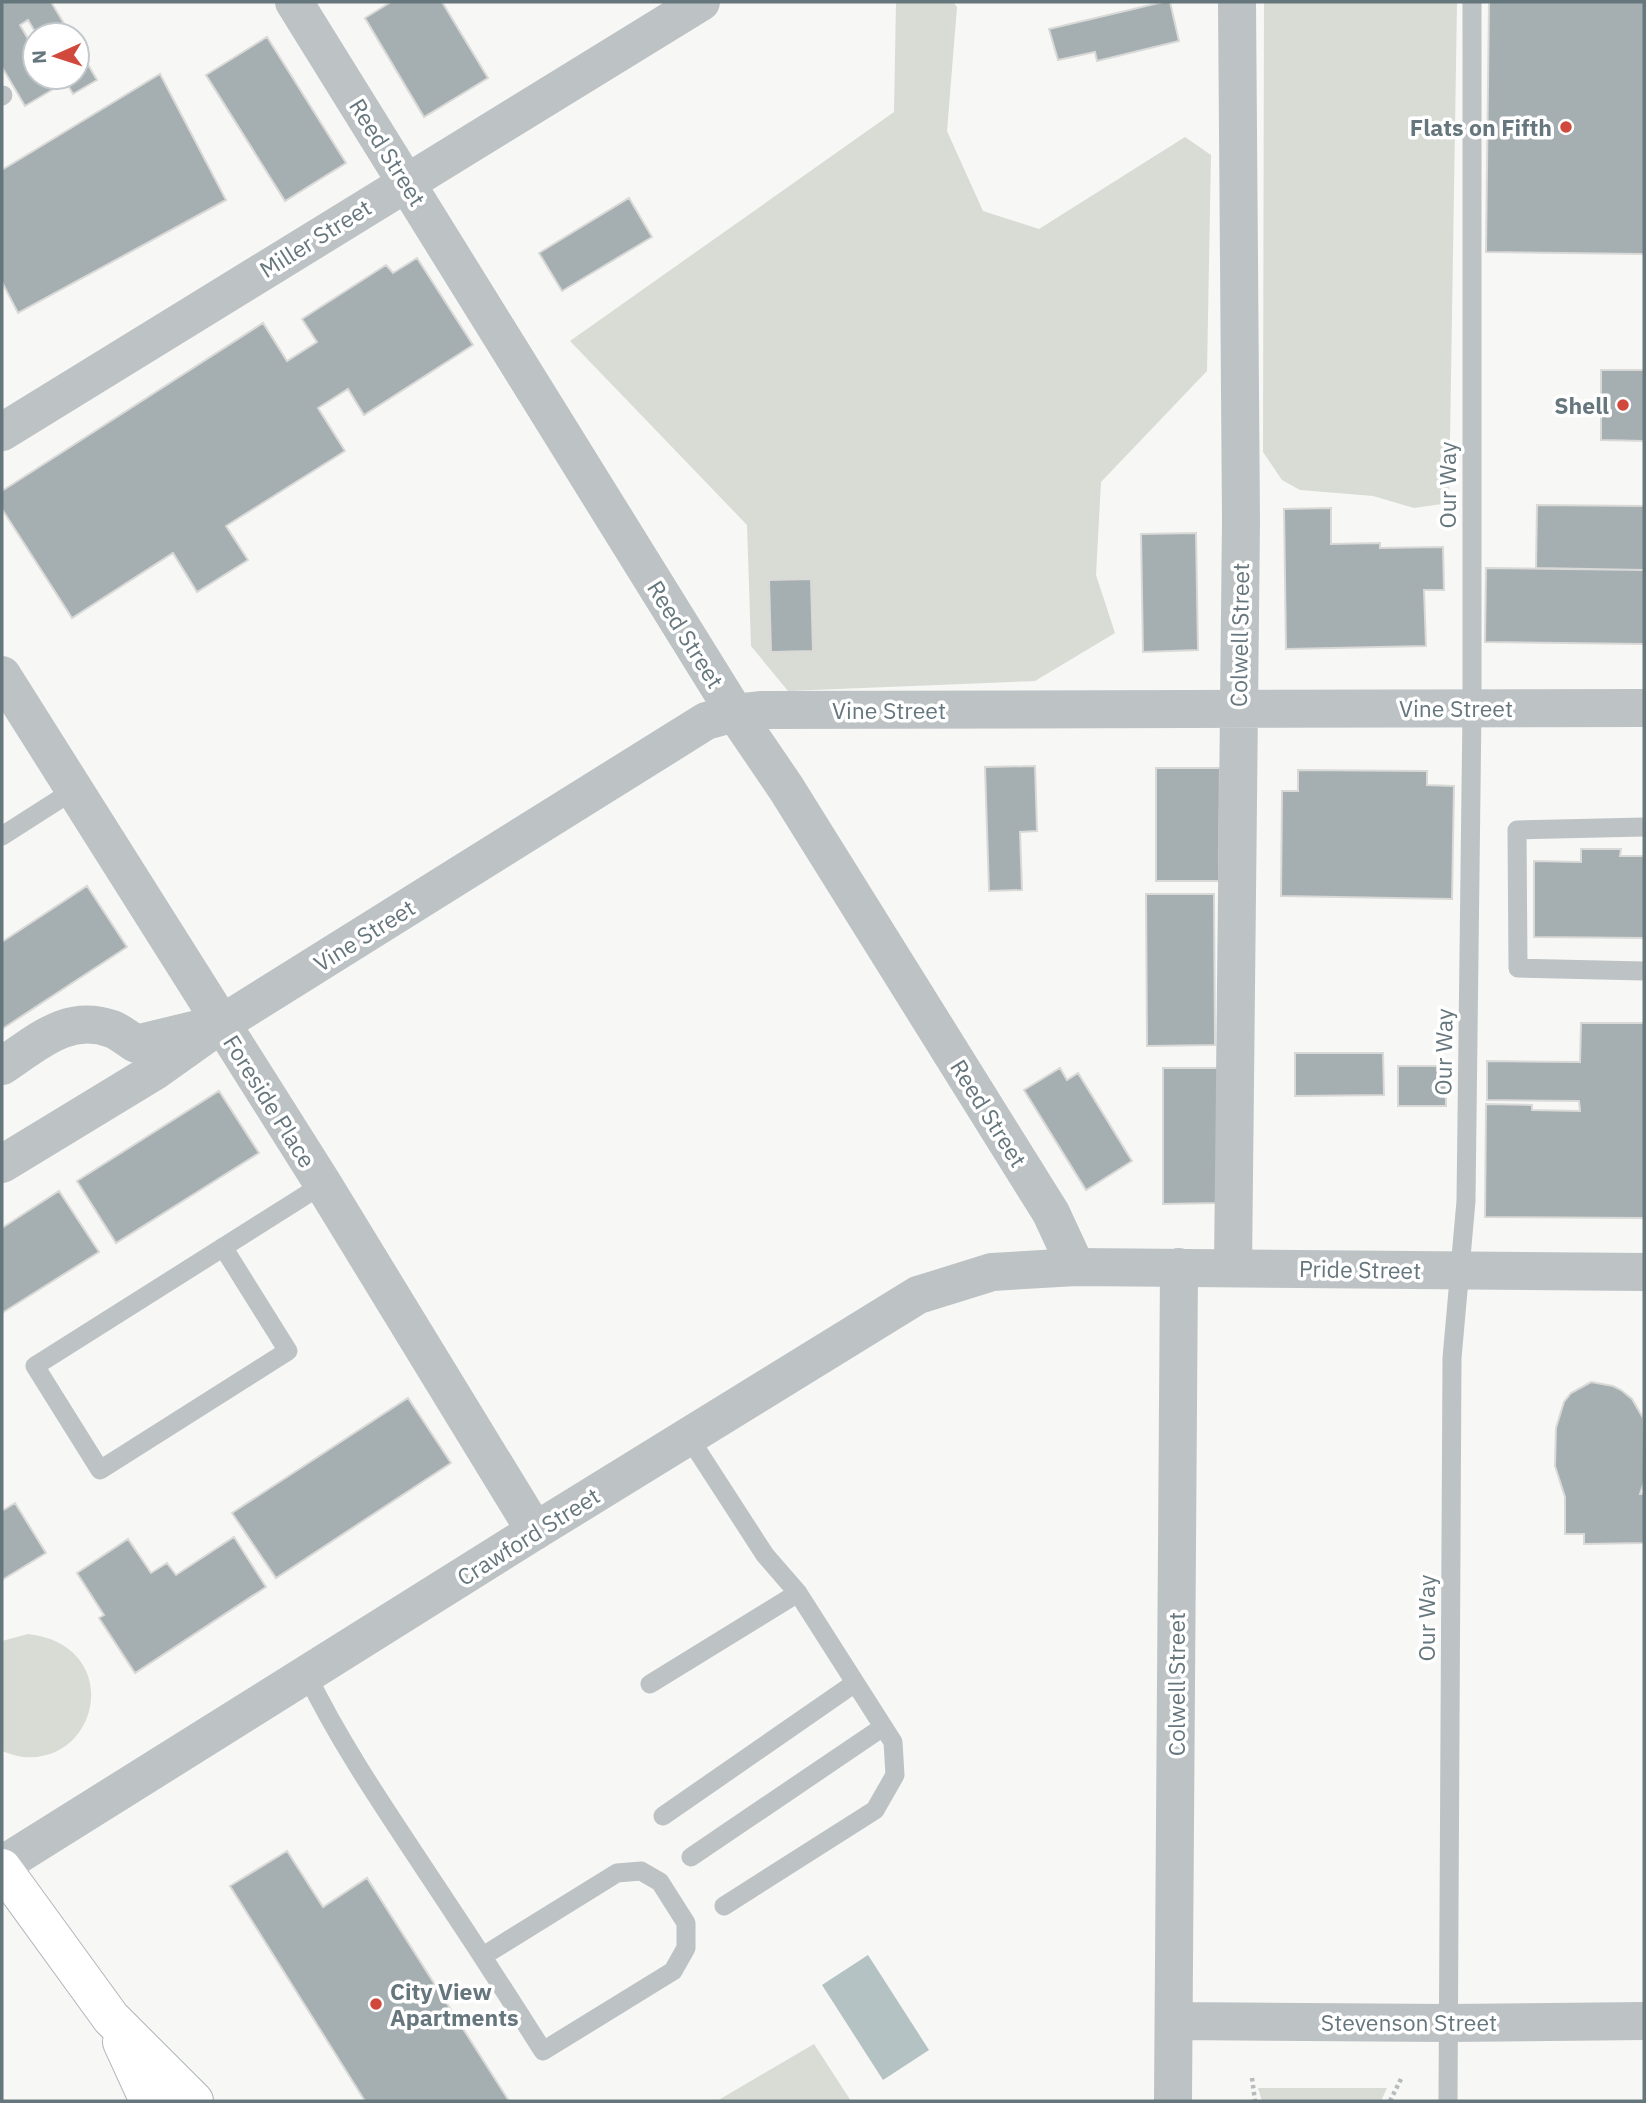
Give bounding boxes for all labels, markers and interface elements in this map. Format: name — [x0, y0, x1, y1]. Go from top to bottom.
north arrow — [21, 21, 91, 91]
text: N — [27, 49, 51, 64]
street label: Reed Street — [343, 93, 433, 211]
place label: Flats on Fifth — [1410, 112, 1552, 142]
marker: Flats on Fifth — [1558, 119, 1574, 135]
street label: Miller Street — [253, 192, 377, 284]
place label: Shell — [1554, 390, 1609, 420]
marker: Shell — [1615, 397, 1631, 413]
street label: Our Way — [1432, 441, 1462, 529]
street label: Colwell Street — [1223, 563, 1255, 707]
street label: Reed Street — [641, 575, 731, 693]
street label: Vine Street — [1399, 693, 1513, 723]
street label: Vine Street — [832, 695, 946, 725]
street label: Vine Street — [308, 892, 420, 978]
street label: Our Way — [1427, 1008, 1459, 1096]
street label: Foreside Place — [217, 1029, 323, 1173]
street label: Reed Street — [944, 1054, 1034, 1172]
street label: Pride Street — [1299, 1253, 1421, 1285]
street label: Crawford Street — [451, 1480, 605, 1592]
street label: Our Way — [1411, 1574, 1441, 1662]
street label: Colwell Street — [1161, 1612, 1191, 1756]
place label: City View Apartments — [390, 1976, 519, 2032]
marker: City View Apartments — [368, 1996, 384, 2012]
street label: Stevenson Street — [1321, 2007, 1497, 2037]

